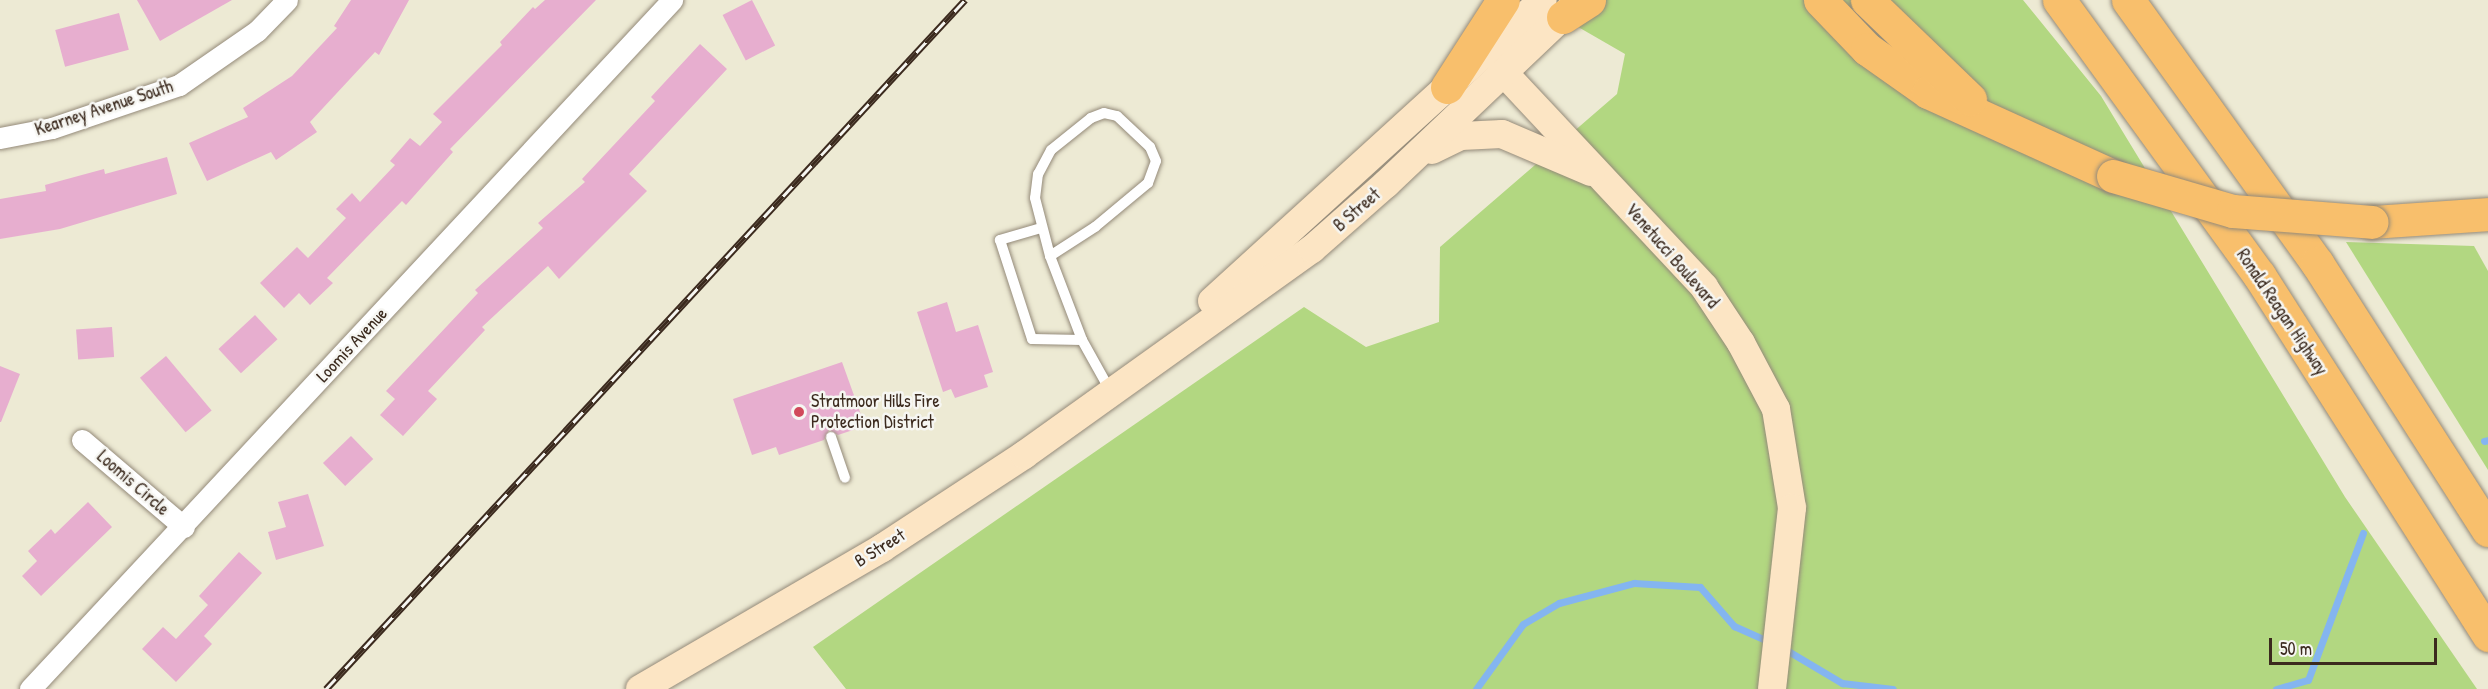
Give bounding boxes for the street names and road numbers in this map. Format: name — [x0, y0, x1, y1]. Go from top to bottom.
street label: Kearney Avenue South — [32, 75, 176, 141]
street label: B Street — [1329, 184, 1385, 236]
street label: Venetucci Boulevard — [1621, 199, 1723, 313]
street label: Ronald Reagan Highway — [2232, 245, 2332, 379]
street label: Loomis Avenue — [312, 303, 392, 387]
street label: Loomis Circle — [93, 446, 173, 520]
street label: B Street — [851, 524, 909, 572]

